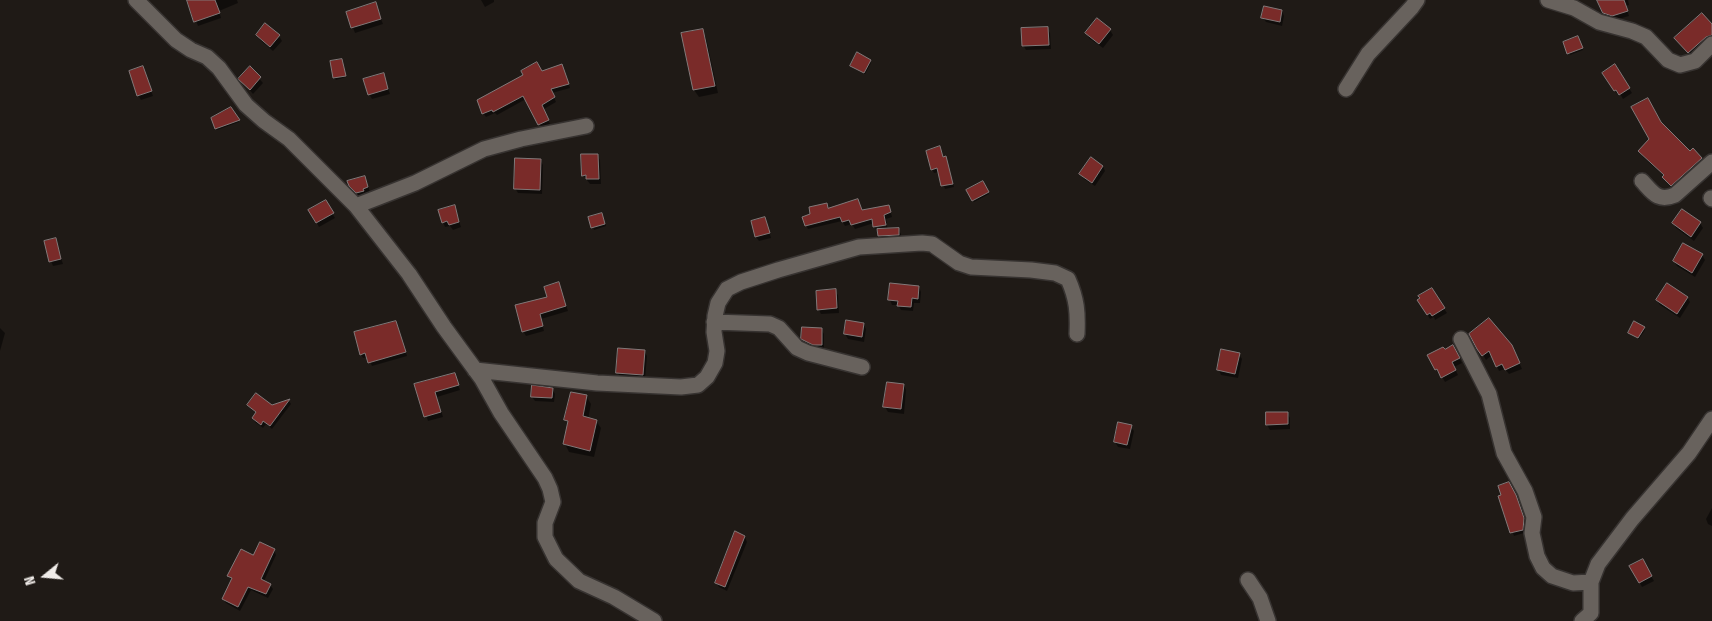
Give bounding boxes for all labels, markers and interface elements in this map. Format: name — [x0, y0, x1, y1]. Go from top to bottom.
north arrow — [20, 551, 70, 601]
text: N — [21, 574, 40, 587]

